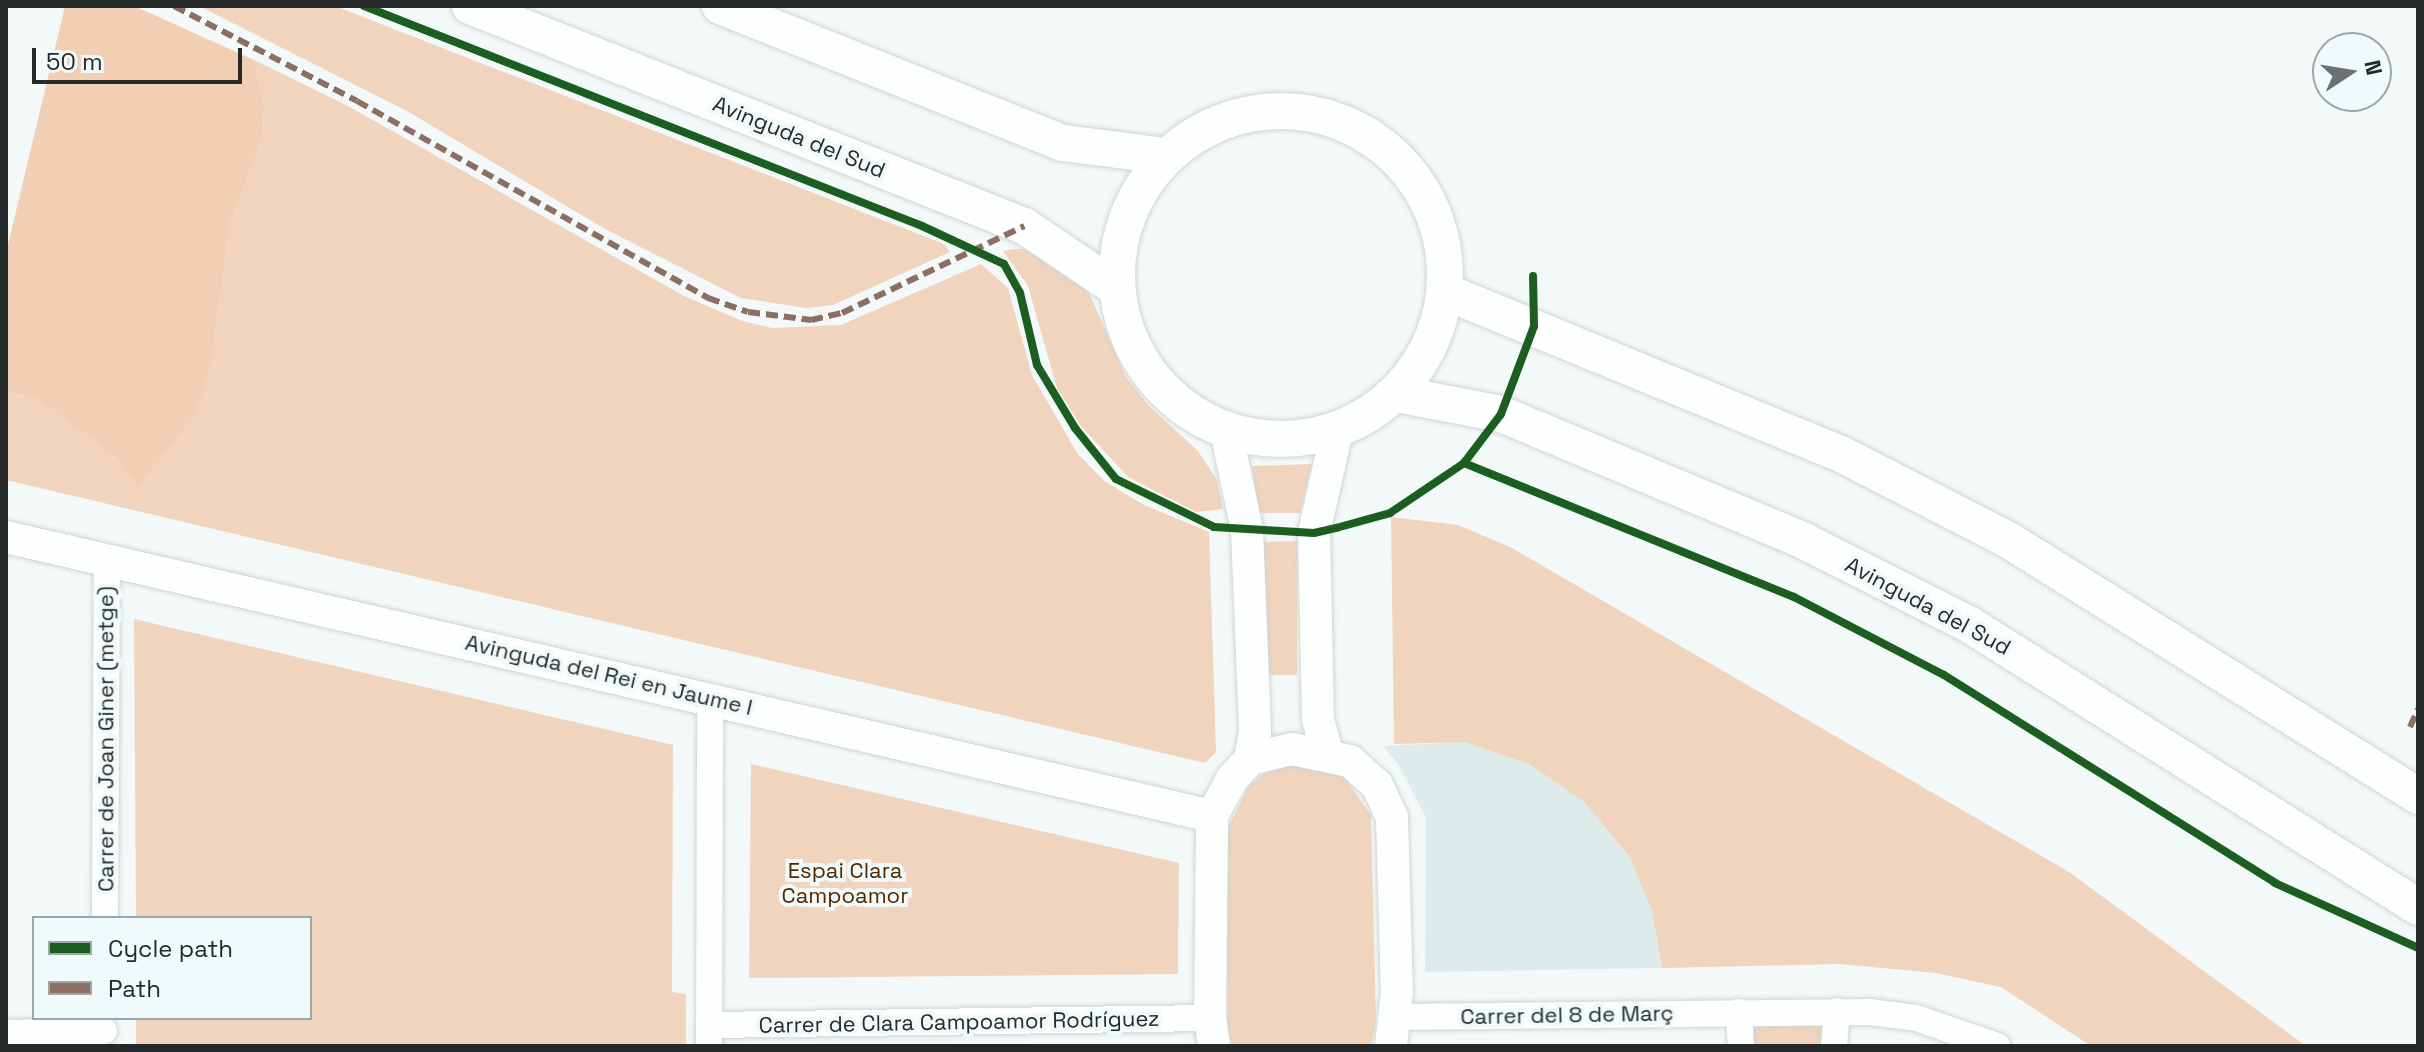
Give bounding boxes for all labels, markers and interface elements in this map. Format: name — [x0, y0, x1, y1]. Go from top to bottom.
scale bar — [36, 32, 246, 82]
north arrow — [2312, 32, 2392, 112]
text: 50 m — [46, 46, 103, 77]
text: N — [2358, 57, 2389, 78]
street label: Avinguda del Sud — [709, 90, 889, 184]
street label: Avinguda del Sud — [1841, 551, 2015, 661]
street label: Carrer de Joan Giner (metge) — [93, 586, 119, 892]
street label: Avinguda del Rei en Jaume I — [463, 629, 755, 721]
park label: Espai Clara Campoamor — [782, 857, 908, 908]
legend — [32, 916, 312, 1020]
text: Cycle path — [108, 933, 233, 964]
text: Path — [108, 973, 161, 1004]
street label: Carrer del 8 de Març — [1460, 1000, 1674, 1030]
street label: Carrer de Clara Campoamor Rodríguez — [758, 1005, 1160, 1039]

